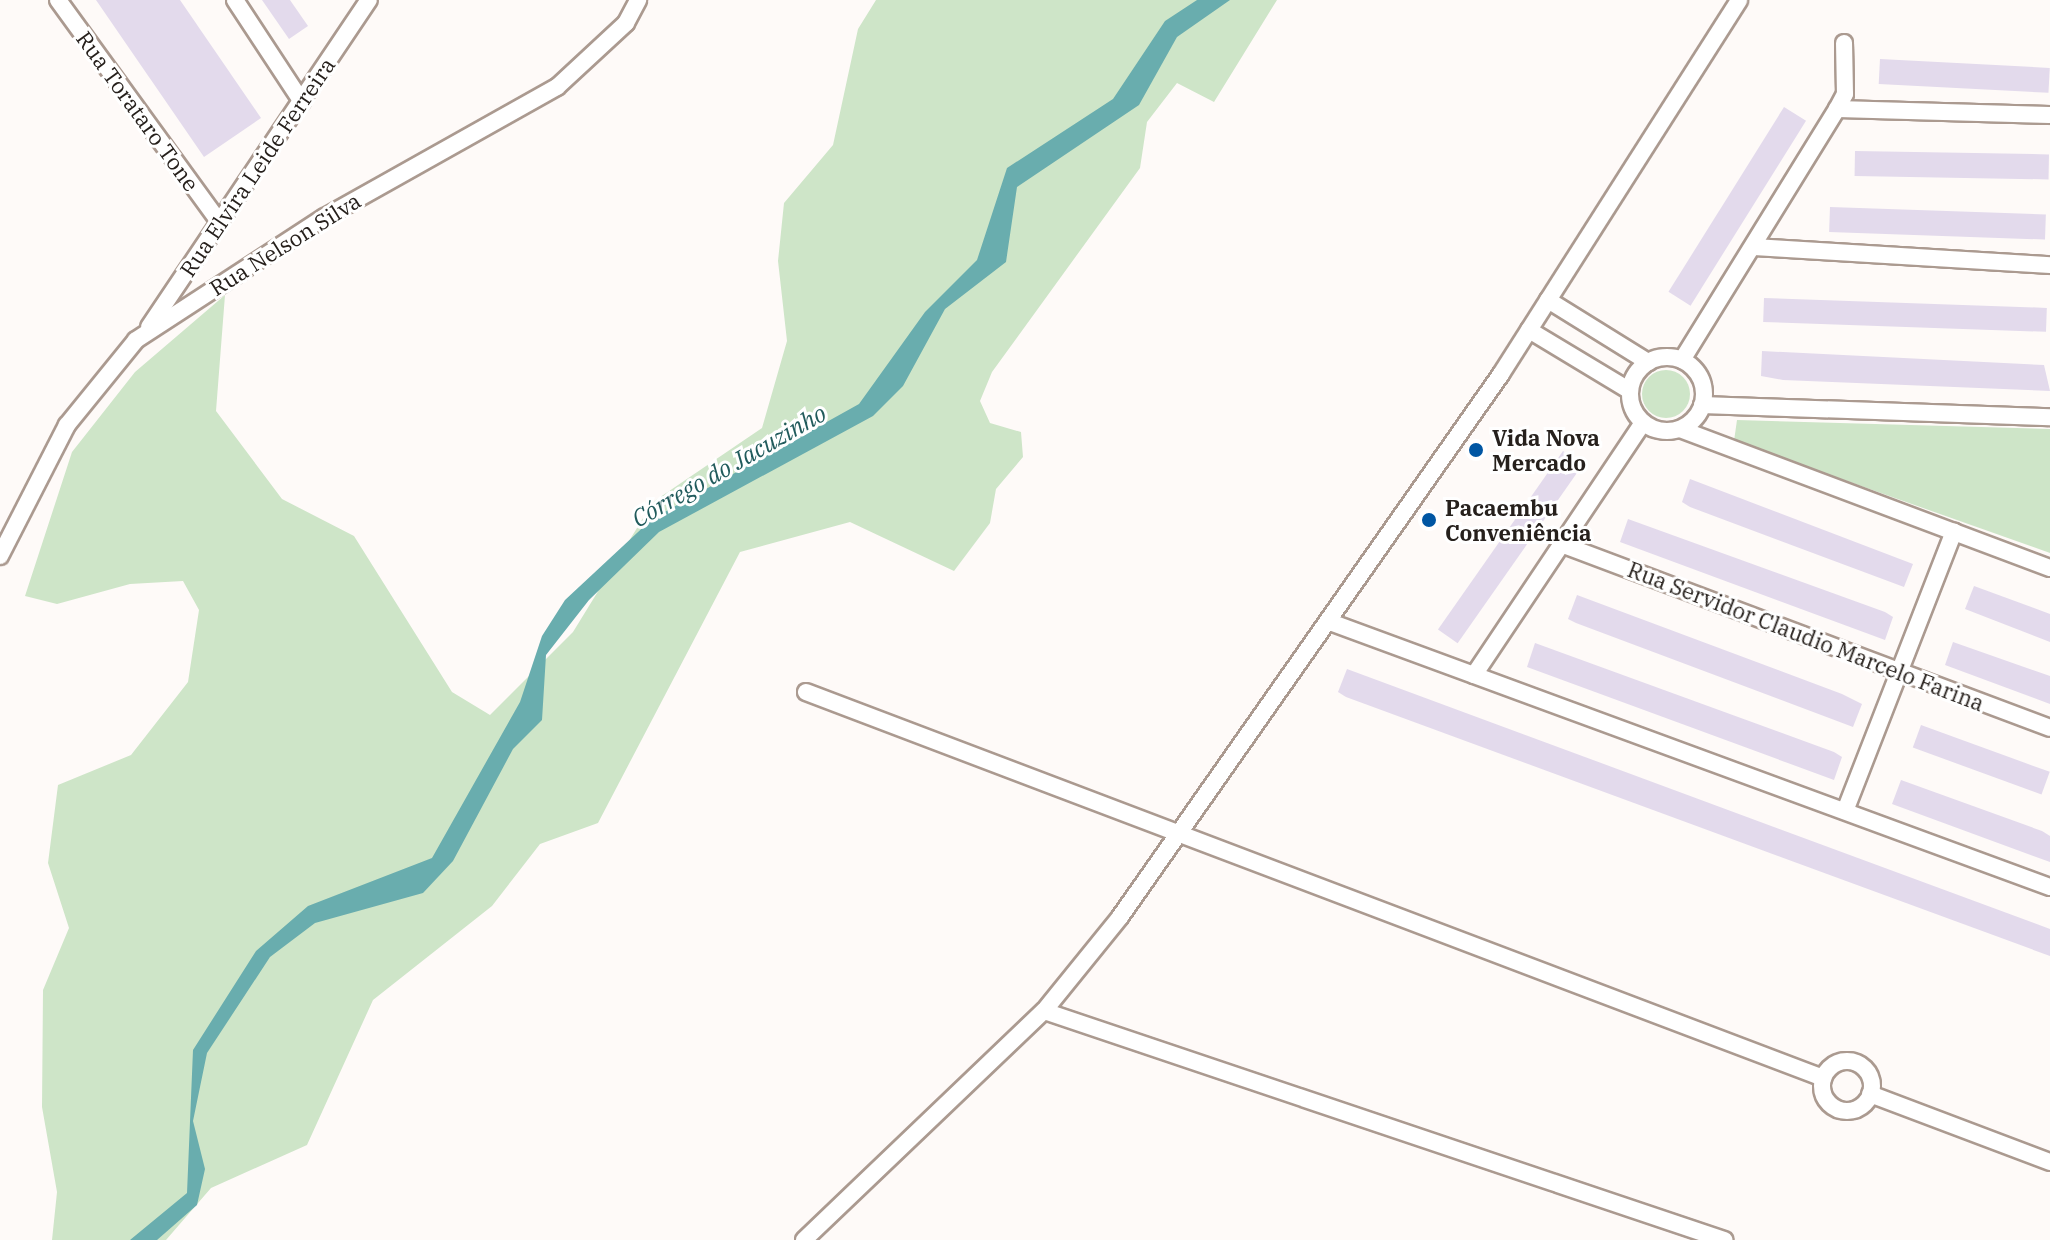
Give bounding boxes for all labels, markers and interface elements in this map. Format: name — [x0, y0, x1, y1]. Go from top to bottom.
street label: Rua Torataro Tone — [71, 26, 205, 196]
street label: Rua Elvira Leide Ferreira — [174, 53, 340, 281]
street label: Rua Nelson Silva — [205, 187, 365, 301]
water label: Córrego do Jacuzinho — [627, 399, 831, 533]
place label: Vida Nova Mercado — [1492, 424, 1600, 476]
marker: Vida Nova Mercado — [1467, 441, 1485, 459]
place label: Pacaembu Conveniência — [1445, 494, 1592, 546]
marker: Pacaembu Conveniência — [1420, 511, 1438, 529]
street label: Rua Servidor Claudio Marcelo Farina — [1624, 556, 1988, 716]

